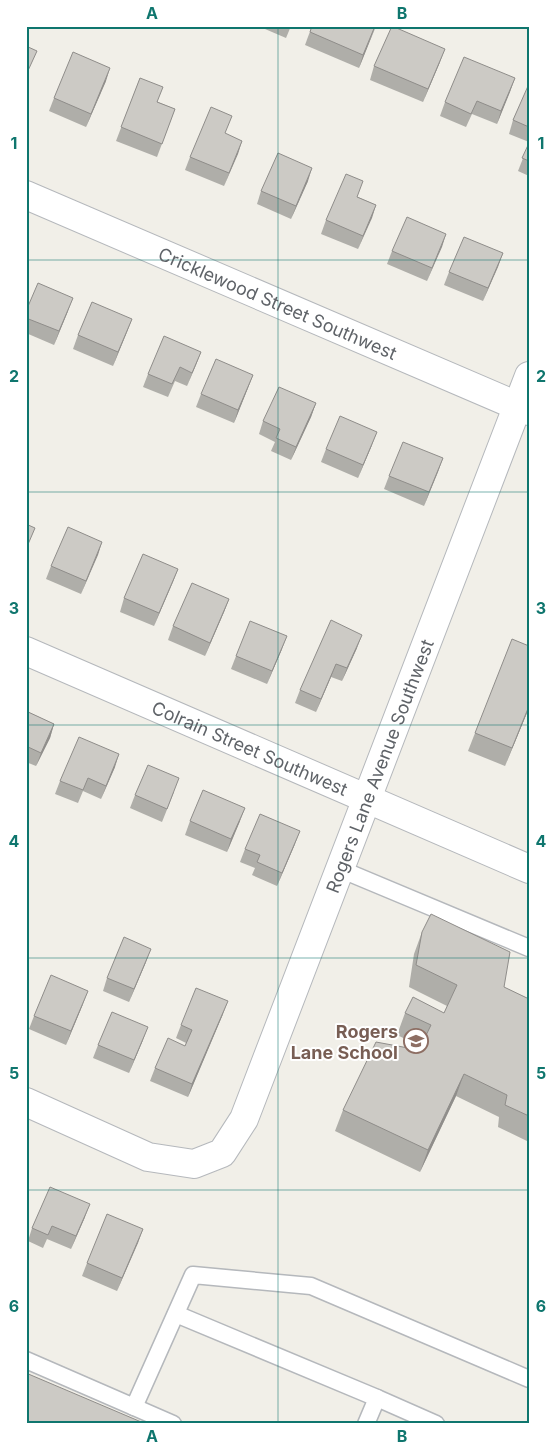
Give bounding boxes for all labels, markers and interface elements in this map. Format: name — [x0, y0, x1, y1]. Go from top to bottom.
text: A — [146, 3, 158, 23]
text: B — [397, 3, 407, 23]
text: 1 — [11, 133, 17, 153]
text: 1 — [538, 133, 544, 153]
street label: Cricklewood Street Southwest — [155, 243, 400, 364]
text: 2 — [9, 366, 19, 386]
text: 2 — [536, 366, 546, 386]
text: 3 — [9, 598, 19, 618]
text: 3 — [536, 598, 546, 618]
street label: Rogers Lane Avenue Southwest — [321, 636, 438, 896]
street label: Colrain Street Southwest — [149, 696, 351, 800]
text: 4 — [9, 831, 20, 851]
text: 4 — [536, 831, 547, 851]
place label: Rogers Lane School — [291, 1021, 398, 1063]
school or university icon: Rogers Lane School — [403, 1028, 429, 1054]
text: 5 — [9, 1063, 19, 1083]
text: 5 — [536, 1063, 546, 1083]
text: 6 — [9, 1296, 19, 1316]
text: 6 — [536, 1296, 546, 1316]
text: A — [146, 1426, 158, 1446]
text: B — [397, 1426, 407, 1446]

